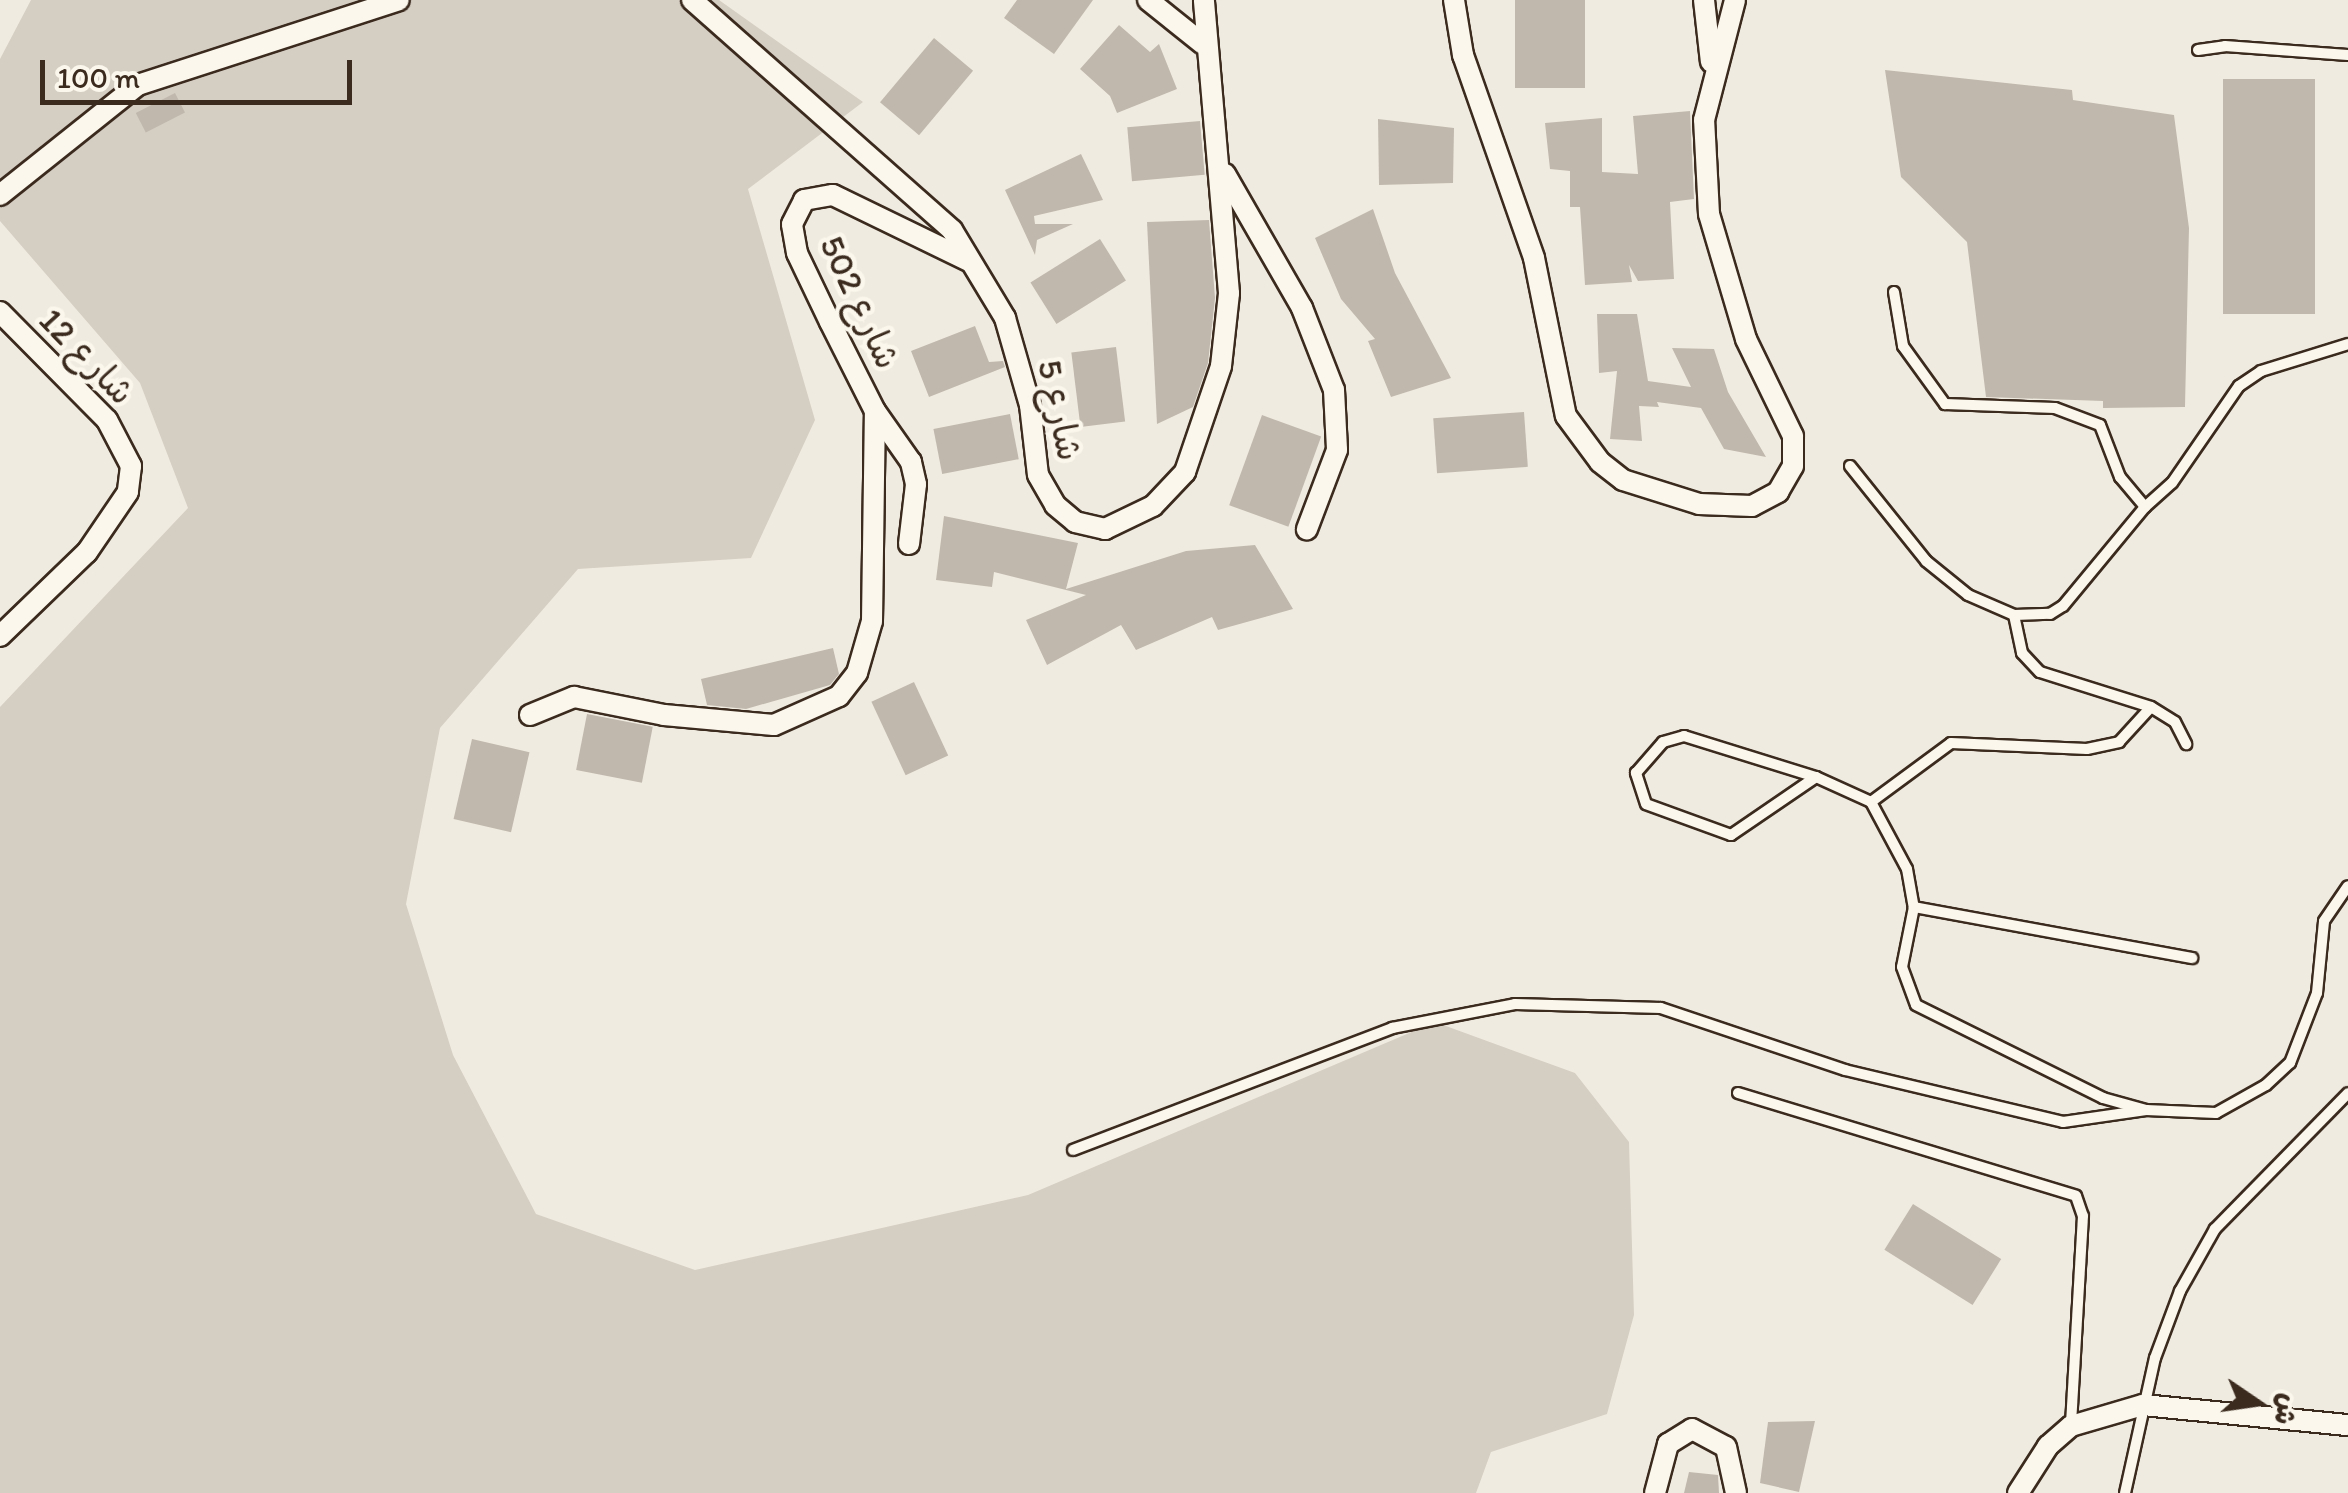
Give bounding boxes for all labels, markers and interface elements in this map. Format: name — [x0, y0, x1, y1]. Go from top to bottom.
scale bar — [45, 40, 358, 102]
text: 100 m — [57, 59, 140, 96]
street label: شارع 502 — [811, 229, 909, 375]
street label: شارع 12 — [31, 299, 143, 413]
street label: شارع 5 — [1029, 356, 1091, 464]
north arrow — [2208, 1353, 2308, 1453]
text: ش — [2267, 1391, 2307, 1429]

